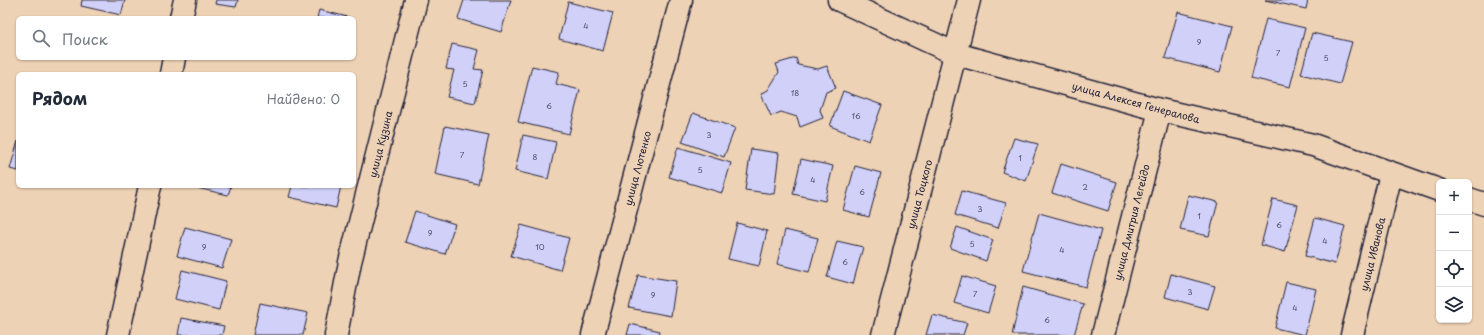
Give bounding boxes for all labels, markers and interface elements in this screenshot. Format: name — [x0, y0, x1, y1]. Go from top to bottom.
search box — [16, 16, 356, 60]
house number: 4 — [583, 20, 589, 32]
icon: search — [30, 27, 52, 49]
text: Поиск — [62, 27, 108, 50]
house number: 9 — [1197, 36, 1202, 48]
house number: 7 — [1276, 47, 1281, 59]
house number: 5 — [1323, 52, 1329, 64]
house number: 5 — [462, 78, 468, 90]
street label: улица Алексея Генералова — [1070, 78, 1202, 126]
text: Рядом — [32, 85, 87, 111]
house number: 18 — [791, 87, 799, 99]
text: Найдено: 0 — [267, 89, 340, 108]
house number: 6 — [546, 100, 552, 112]
street label: улица Кузина — [364, 108, 397, 179]
house number: 16 — [851, 110, 861, 122]
street label: улица Лютенко — [620, 129, 654, 207]
house number: 3 — [706, 129, 712, 141]
house number: 7 — [460, 149, 465, 161]
house number: 8 — [533, 151, 538, 163]
house number: 1 — [1018, 152, 1022, 164]
street label: улица Тоцкого — [903, 157, 936, 230]
street label: улица Дмитрия Легейдо — [1109, 162, 1153, 282]
house number: 5 — [697, 164, 703, 176]
house number: 4 — [810, 174, 816, 186]
map controls — [1436, 179, 1472, 323]
button: + — [1436, 179, 1472, 215]
house number: 2 — [1082, 181, 1088, 193]
house number: 6 — [859, 186, 865, 198]
house number: 3 — [977, 203, 983, 215]
house number: 1 — [1197, 210, 1201, 222]
street label: улица Иванова — [1356, 215, 1389, 292]
button: − — [1436, 215, 1472, 251]
house number: 6 — [1276, 219, 1282, 231]
house number: 9 — [428, 227, 433, 239]
house number: 4 — [1322, 235, 1328, 247]
house number: 5 — [969, 238, 975, 250]
house number: 9 — [202, 241, 207, 253]
house number: 10 — [535, 241, 545, 253]
house number: 4 — [1059, 244, 1065, 256]
button: locate — [1436, 251, 1472, 287]
house number: 6 — [842, 256, 848, 268]
house number: 3 — [1187, 286, 1193, 298]
button: layers — [1436, 287, 1472, 323]
house number: 7 — [973, 288, 978, 300]
house number: 9 — [651, 289, 656, 301]
house number: 4 — [1292, 302, 1298, 314]
house number: 6 — [1044, 314, 1050, 326]

